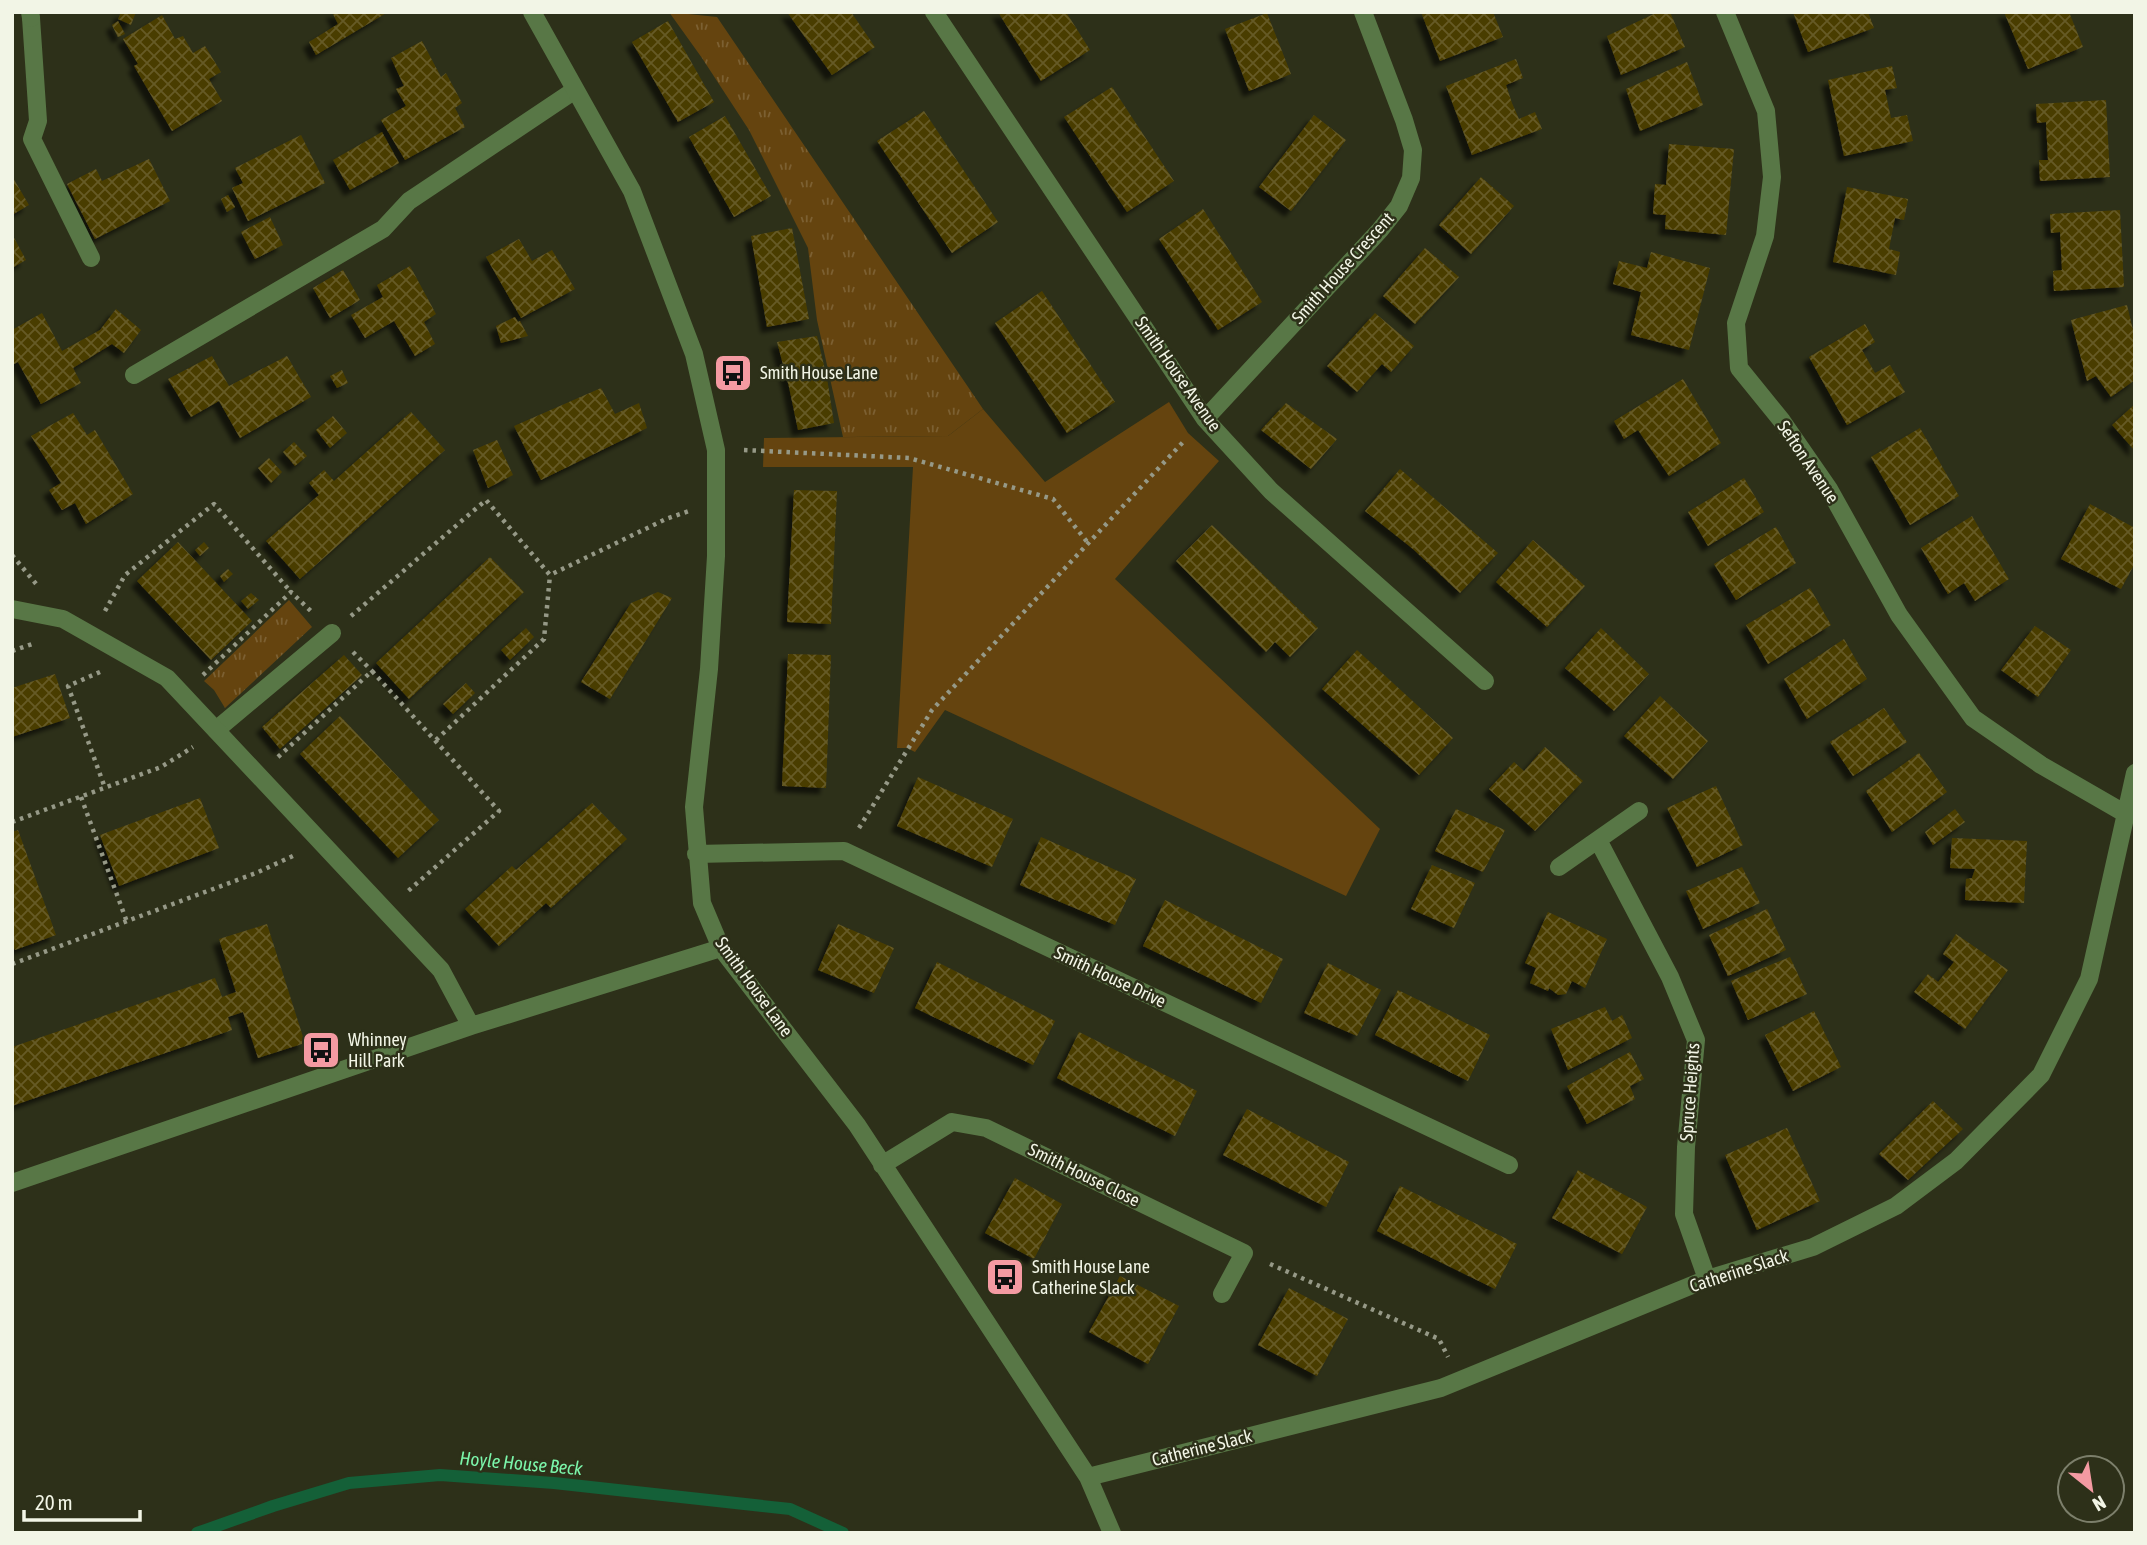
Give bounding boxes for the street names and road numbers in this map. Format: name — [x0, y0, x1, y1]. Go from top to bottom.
street label: Smith House Crescent — [1287, 208, 1398, 328]
street label: Smith House Avenue — [1131, 312, 1226, 435]
street label: Sefton Avenue — [1773, 416, 1844, 507]
street label: Smith House Lane — [711, 933, 798, 1041]
street label: Smith House Drive — [1051, 942, 1169, 1012]
street label: Spruce Heights — [1676, 1042, 1703, 1142]
street label: Smith House Close — [1025, 1139, 1143, 1211]
street label: Catherine Slack — [1687, 1245, 1791, 1296]
street label: Catherine Slack — [1150, 1425, 1254, 1470]

